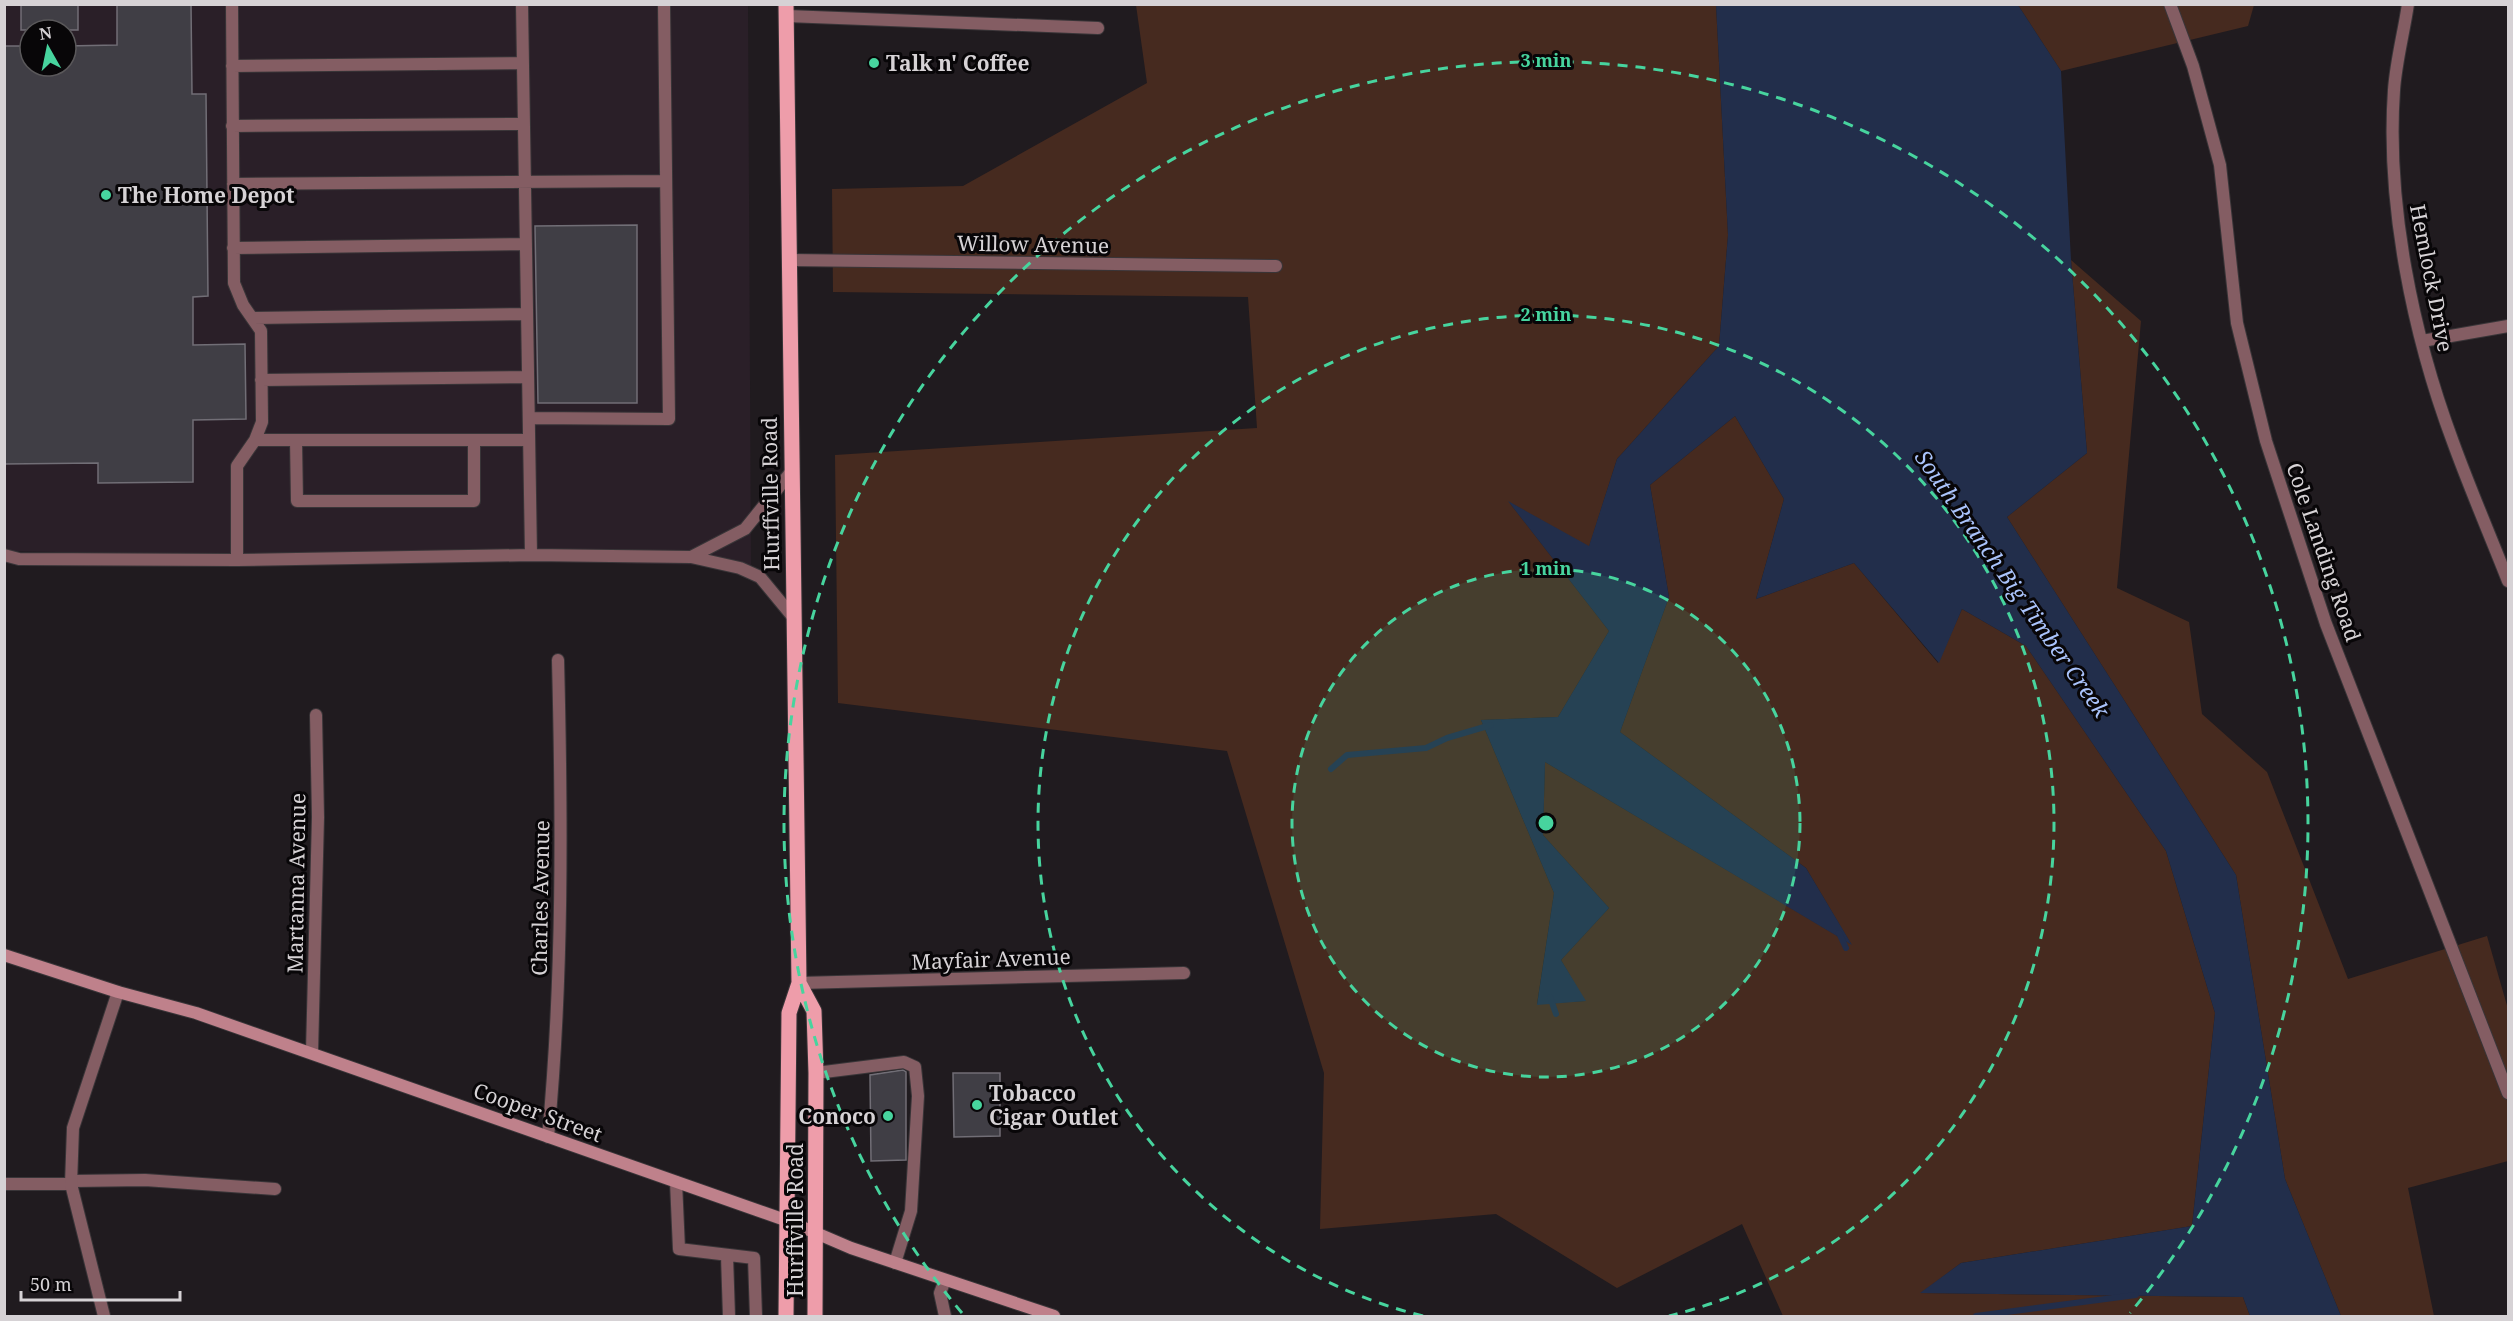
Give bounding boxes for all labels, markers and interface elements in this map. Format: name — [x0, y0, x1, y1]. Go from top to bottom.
north arrow — [18, 18, 78, 78]
text: N — [38, 21, 54, 45]
text: 3 min — [1521, 48, 1571, 72]
place label: Talk n' Coffee — [886, 49, 1030, 77]
marker: Talk n' Coffee — [867, 56, 881, 70]
place label: The Home Depot — [118, 181, 295, 209]
marker: The Home Depot — [99, 188, 113, 202]
street label: Hemlock Drive — [2404, 202, 2460, 354]
street label: Willow Avenue — [957, 229, 1109, 259]
text: 2 min — [1521, 302, 1571, 326]
street label: Hurffville Road — [755, 417, 785, 571]
water label: South Branch Big Timber Creek — [1909, 443, 2118, 724]
street label: Cole Landing Road — [2280, 459, 2368, 645]
text: 1 min — [1521, 556, 1571, 580]
street label: Martanna Avenue — [280, 793, 312, 973]
centre of rings — [1536, 813, 1556, 833]
street label: Charles Avenue — [525, 820, 555, 976]
street label: Mayfair Avenue — [911, 942, 1071, 976]
street label: Cooper Street — [470, 1076, 606, 1148]
place label: Tobacco Cigar Outlet — [989, 1079, 1119, 1131]
marker: Tobacco Cigar Outlet — [970, 1098, 984, 1112]
place label: Conoco — [798, 1102, 876, 1130]
marker: Conoco — [881, 1109, 895, 1123]
street label: Hurffville Road — [781, 1143, 809, 1297]
scale bar — [21, 1264, 180, 1302]
text: 50 m — [30, 1272, 72, 1296]

